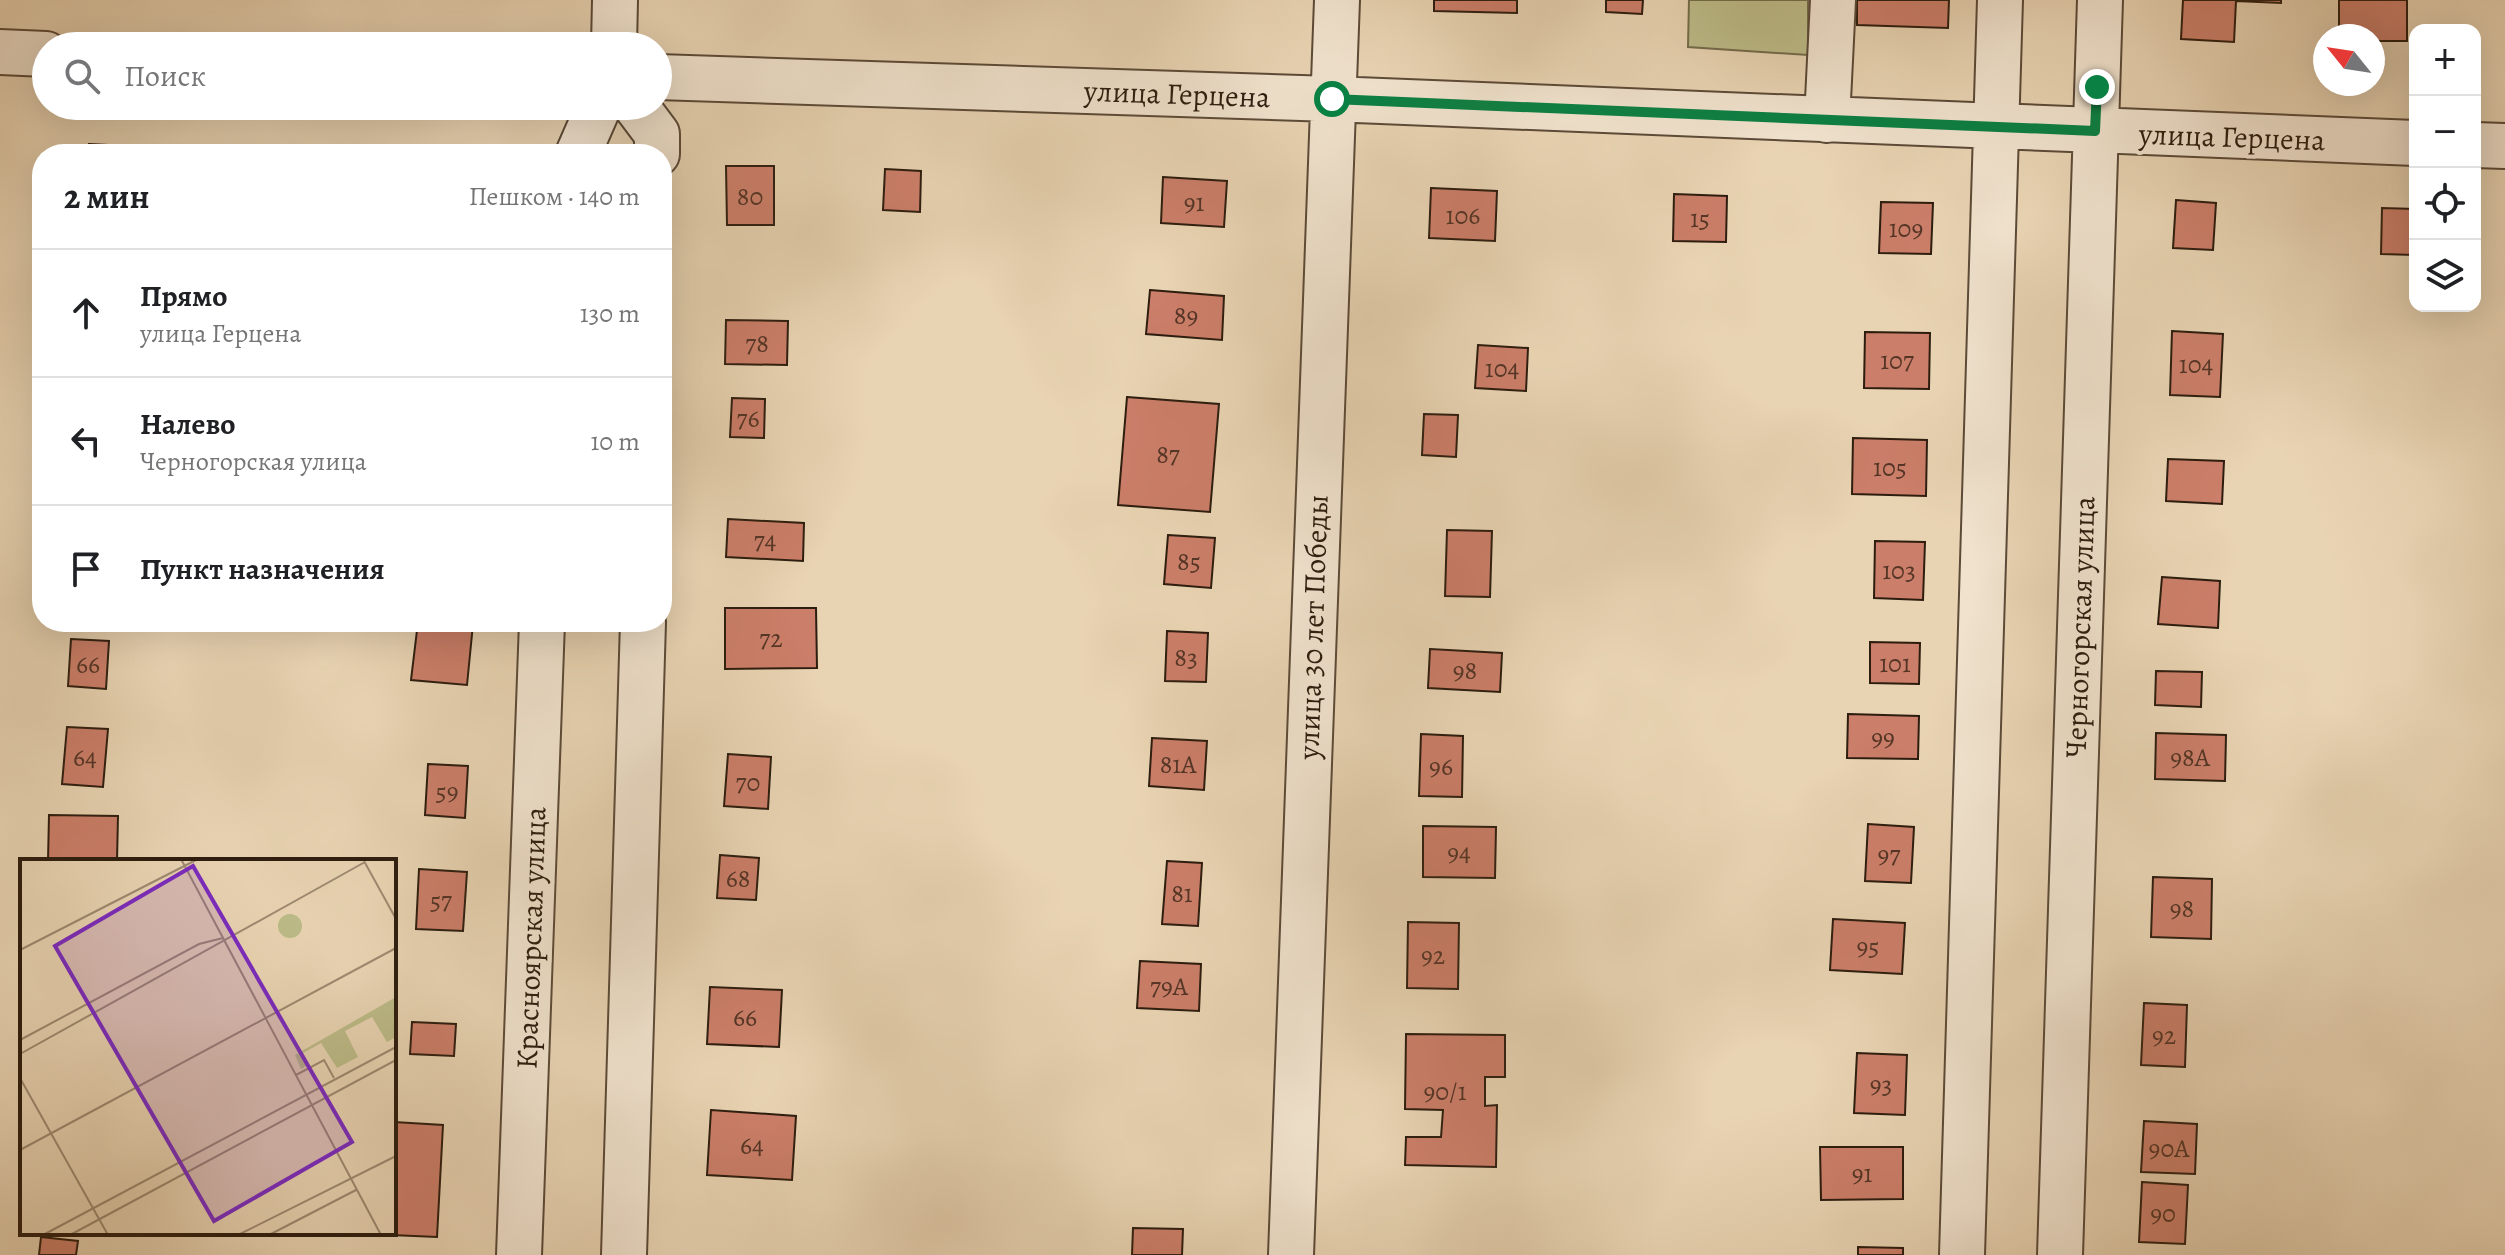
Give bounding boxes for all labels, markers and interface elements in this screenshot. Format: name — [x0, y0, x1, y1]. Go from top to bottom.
north arrow — [2313, 24, 2385, 96]
map controls — [2409, 24, 2481, 312]
button: + — [2409, 24, 2481, 96]
search box — [32, 32, 672, 120]
icon: search — [60, 54, 104, 98]
text: Поиск — [124, 56, 206, 96]
route end — [2079, 69, 2115, 105]
street label: улица Герцена — [1082, 71, 1271, 117]
route start — [1314, 81, 1350, 117]
button: − — [2409, 96, 2481, 168]
street label: улица Герцена — [2137, 114, 2326, 160]
button: locate — [2409, 168, 2481, 240]
text: 2 мин — [64, 173, 150, 220]
text: Пешком · 140 m — [469, 179, 640, 214]
house number: 80 — [737, 179, 763, 214]
house number: 91 — [1184, 185, 1204, 220]
house number: 106 — [1446, 198, 1480, 233]
house number: 15 — [1690, 201, 1710, 236]
house number: 109 — [1889, 211, 1923, 246]
button: layers — [2409, 240, 2481, 312]
text: Прямо — [140, 276, 227, 316]
icon: ahead — [64, 291, 108, 335]
text: 130 m — [580, 296, 640, 331]
house number: 89 — [1174, 298, 1198, 333]
text: улица Герцена — [140, 316, 302, 351]
house number: 78 — [745, 326, 769, 361]
house number: 107 — [1880, 343, 1914, 378]
house number: 104 — [2179, 347, 2213, 382]
house number: 104 — [1485, 351, 1519, 386]
house number: 76 — [737, 401, 759, 436]
text: Налево — [140, 404, 235, 444]
icon: left — [64, 419, 108, 463]
text: 10 m — [590, 424, 640, 459]
house number: 87 — [1156, 437, 1180, 472]
text: Черногорская улица — [140, 444, 367, 479]
house number: 105 — [1873, 450, 1907, 485]
street label: улица 30 лет Победы — [1288, 494, 1338, 761]
street label: Черногорская улица — [2055, 495, 2105, 758]
house number: 74 — [754, 523, 777, 558]
house number: 85 — [1177, 544, 1201, 579]
icon: arrive — [64, 547, 108, 591]
text: Пункт назначения — [140, 549, 385, 589]
house number: 103 — [1882, 553, 1916, 588]
house number: 72 — [759, 621, 783, 656]
house number: 83 — [1174, 640, 1198, 675]
house number: 101 — [1879, 646, 1911, 681]
house number: 66 — [76, 647, 100, 682]
house number: 98 — [1453, 653, 1477, 688]
house number: 99 — [1871, 720, 1895, 755]
house number: 64 — [73, 740, 97, 775]
house number: 98А — [2170, 740, 2211, 775]
house number: 81А — [1160, 747, 1197, 782]
house number: 96 — [1429, 749, 1453, 784]
house number: 70 — [736, 765, 760, 800]
house number: 59 — [435, 774, 459, 809]
street label: Красноярская улица — [506, 806, 556, 1070]
house number: 94 — [1447, 835, 1471, 870]
house number: 97 — [1878, 837, 1900, 872]
inset map — [20, 859, 396, 1235]
house number: 68 — [726, 861, 750, 896]
house number: 81 — [1171, 876, 1193, 911]
house number: 57 — [430, 883, 452, 918]
house number: 98 — [2170, 891, 2194, 926]
house number: 95 — [1856, 929, 1880, 964]
house number: 92 — [1421, 938, 1445, 973]
house number: 79А — [1150, 969, 1189, 1004]
house number: 66 — [733, 1000, 757, 1035]
house number: 92 — [2152, 1018, 2176, 1053]
house number: 93 — [1870, 1067, 1892, 1102]
house number: 90/1 — [1423, 1074, 1467, 1109]
house number: 64 — [740, 1128, 764, 1163]
house number: 90А — [2149, 1131, 2190, 1166]
house number: 91 — [1852, 1156, 1872, 1191]
house number: 90 — [2150, 1196, 2176, 1231]

